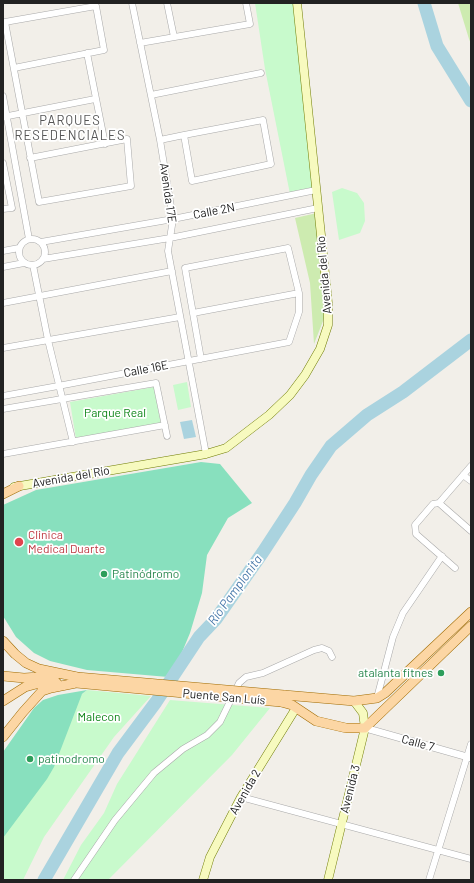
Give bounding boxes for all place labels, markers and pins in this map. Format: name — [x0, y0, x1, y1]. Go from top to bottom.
place label: Clinica Medical Duarte — [28, 528, 105, 556]
marker: Clinica Medical Duarte — [13, 536, 25, 548]
place label: Patinódromo — [112, 567, 179, 581]
marker: Patinódromo — [99, 569, 109, 579]
place label: atalanta fitnes — [358, 666, 433, 680]
marker: atalanta fitnes — [436, 668, 446, 678]
place label: patinodromo — [38, 752, 105, 766]
marker: patinodromo — [25, 754, 35, 764]

